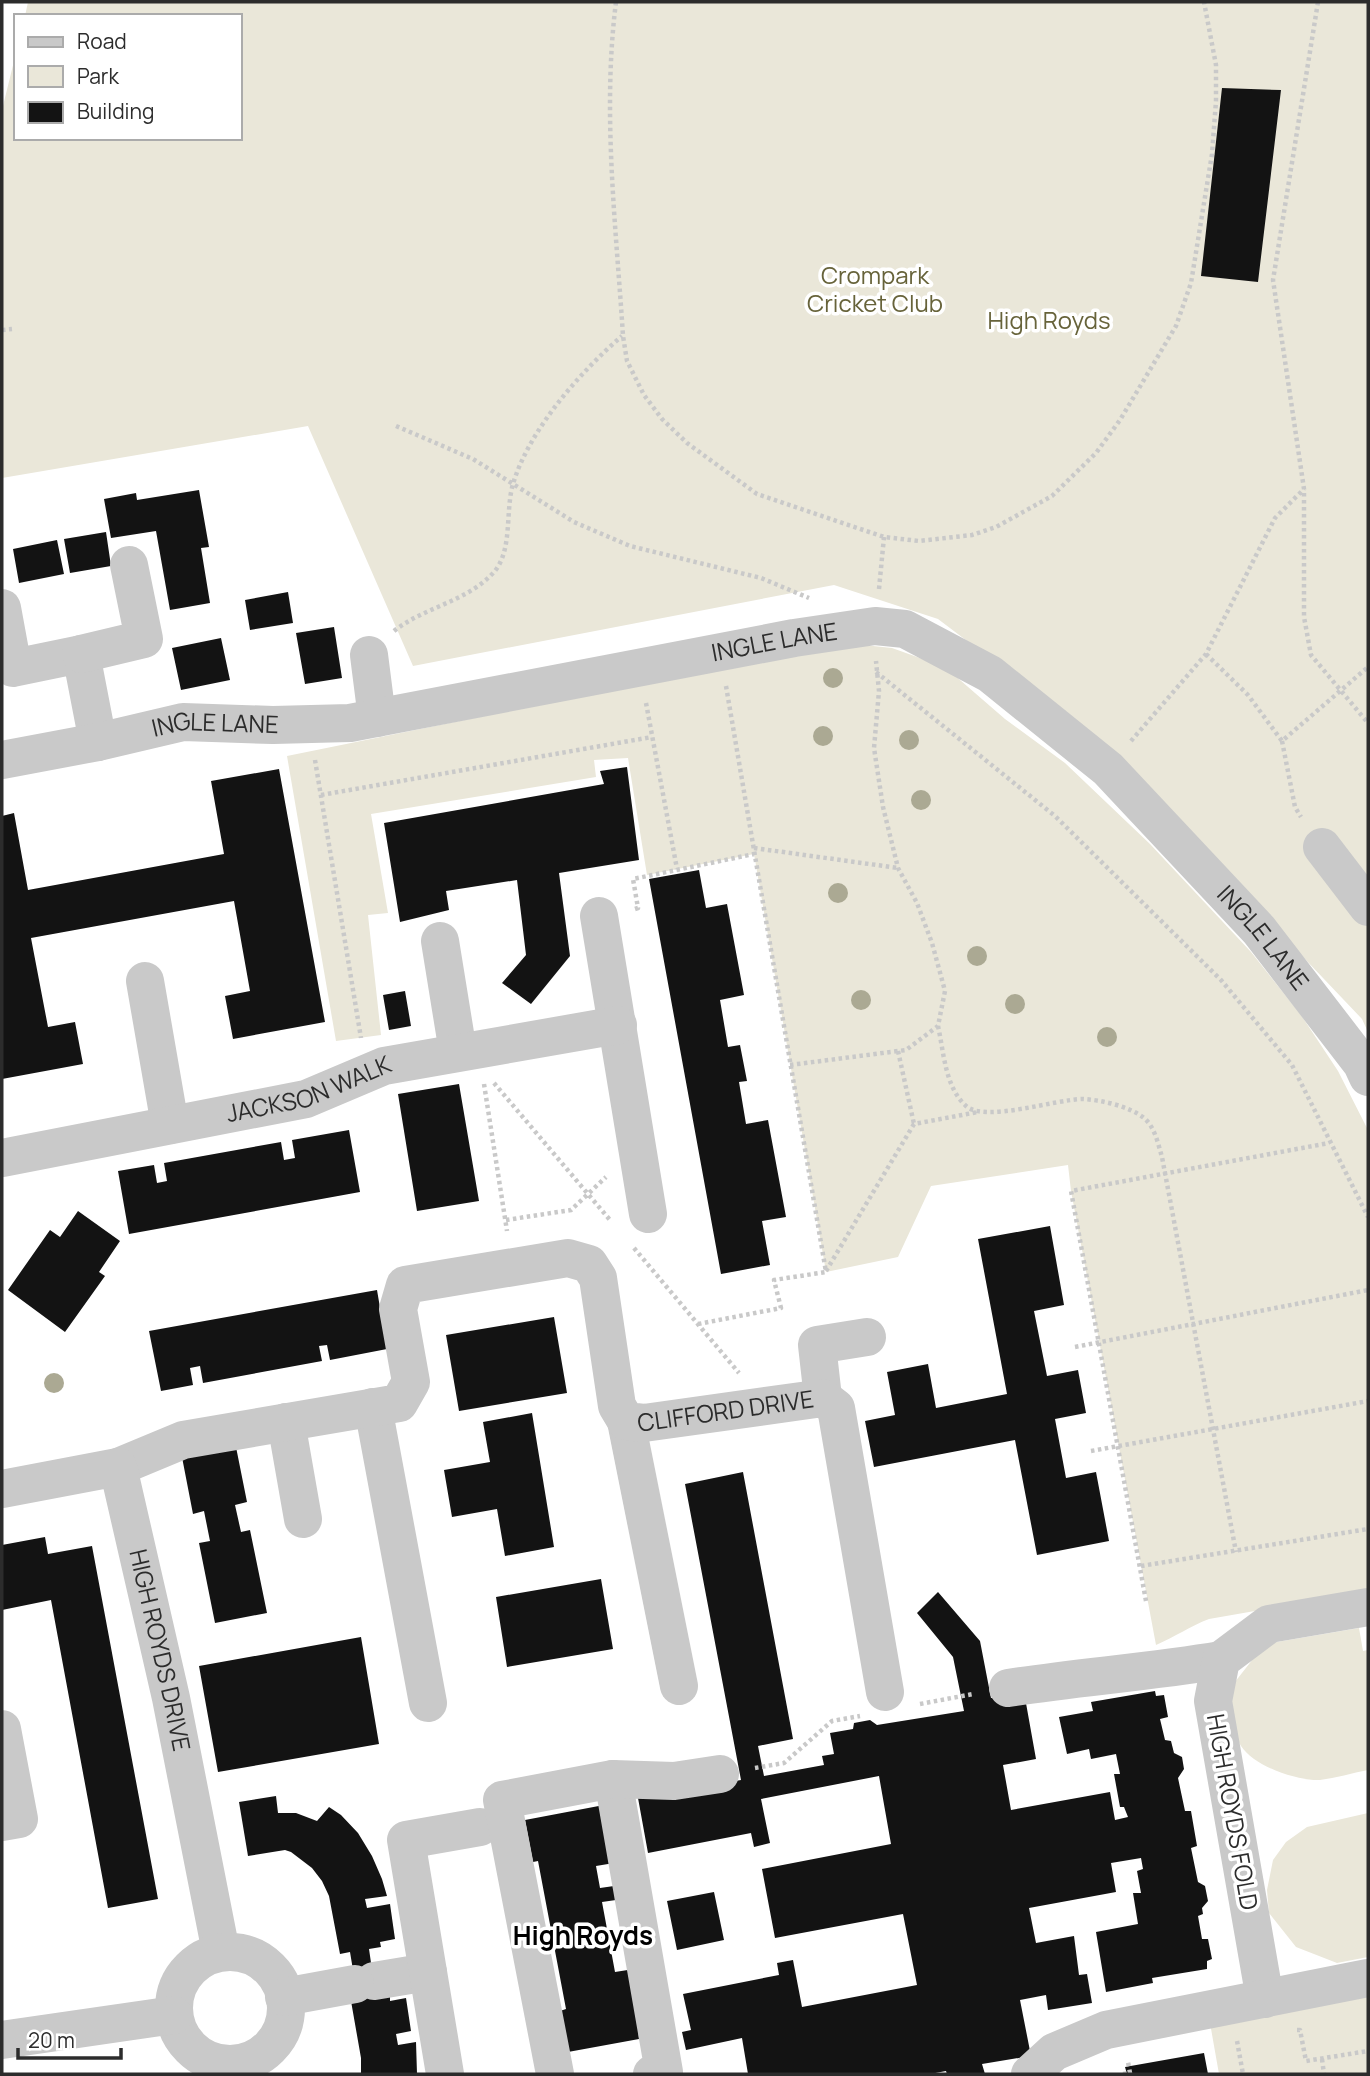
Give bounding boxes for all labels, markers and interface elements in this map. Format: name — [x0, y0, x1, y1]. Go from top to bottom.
legend — [14, 14, 242, 140]
text: Road — [77, 27, 127, 55]
text: Park — [77, 62, 119, 90]
text: Building — [77, 97, 154, 125]
park label: Crompark Cricket Club — [807, 258, 943, 319]
park label: High Royds — [987, 303, 1111, 336]
street label: INGLE LANE — [708, 614, 839, 668]
street label: INGLE LANE — [148, 703, 279, 744]
street label: INGLE LANE — [1210, 877, 1317, 996]
street label: JACKSON WALK — [223, 1047, 397, 1129]
street label: CLIFFORD DRIVE — [635, 1381, 816, 1439]
street label: HIGH ROYDS DRIVE — [122, 1546, 199, 1754]
street label: HIGH ROYDS FOLD — [1200, 1711, 1267, 1913]
district label: High Royds — [513, 1917, 653, 1953]
scale bar — [18, 2016, 121, 2060]
text: 20 m — [28, 2026, 75, 2054]

